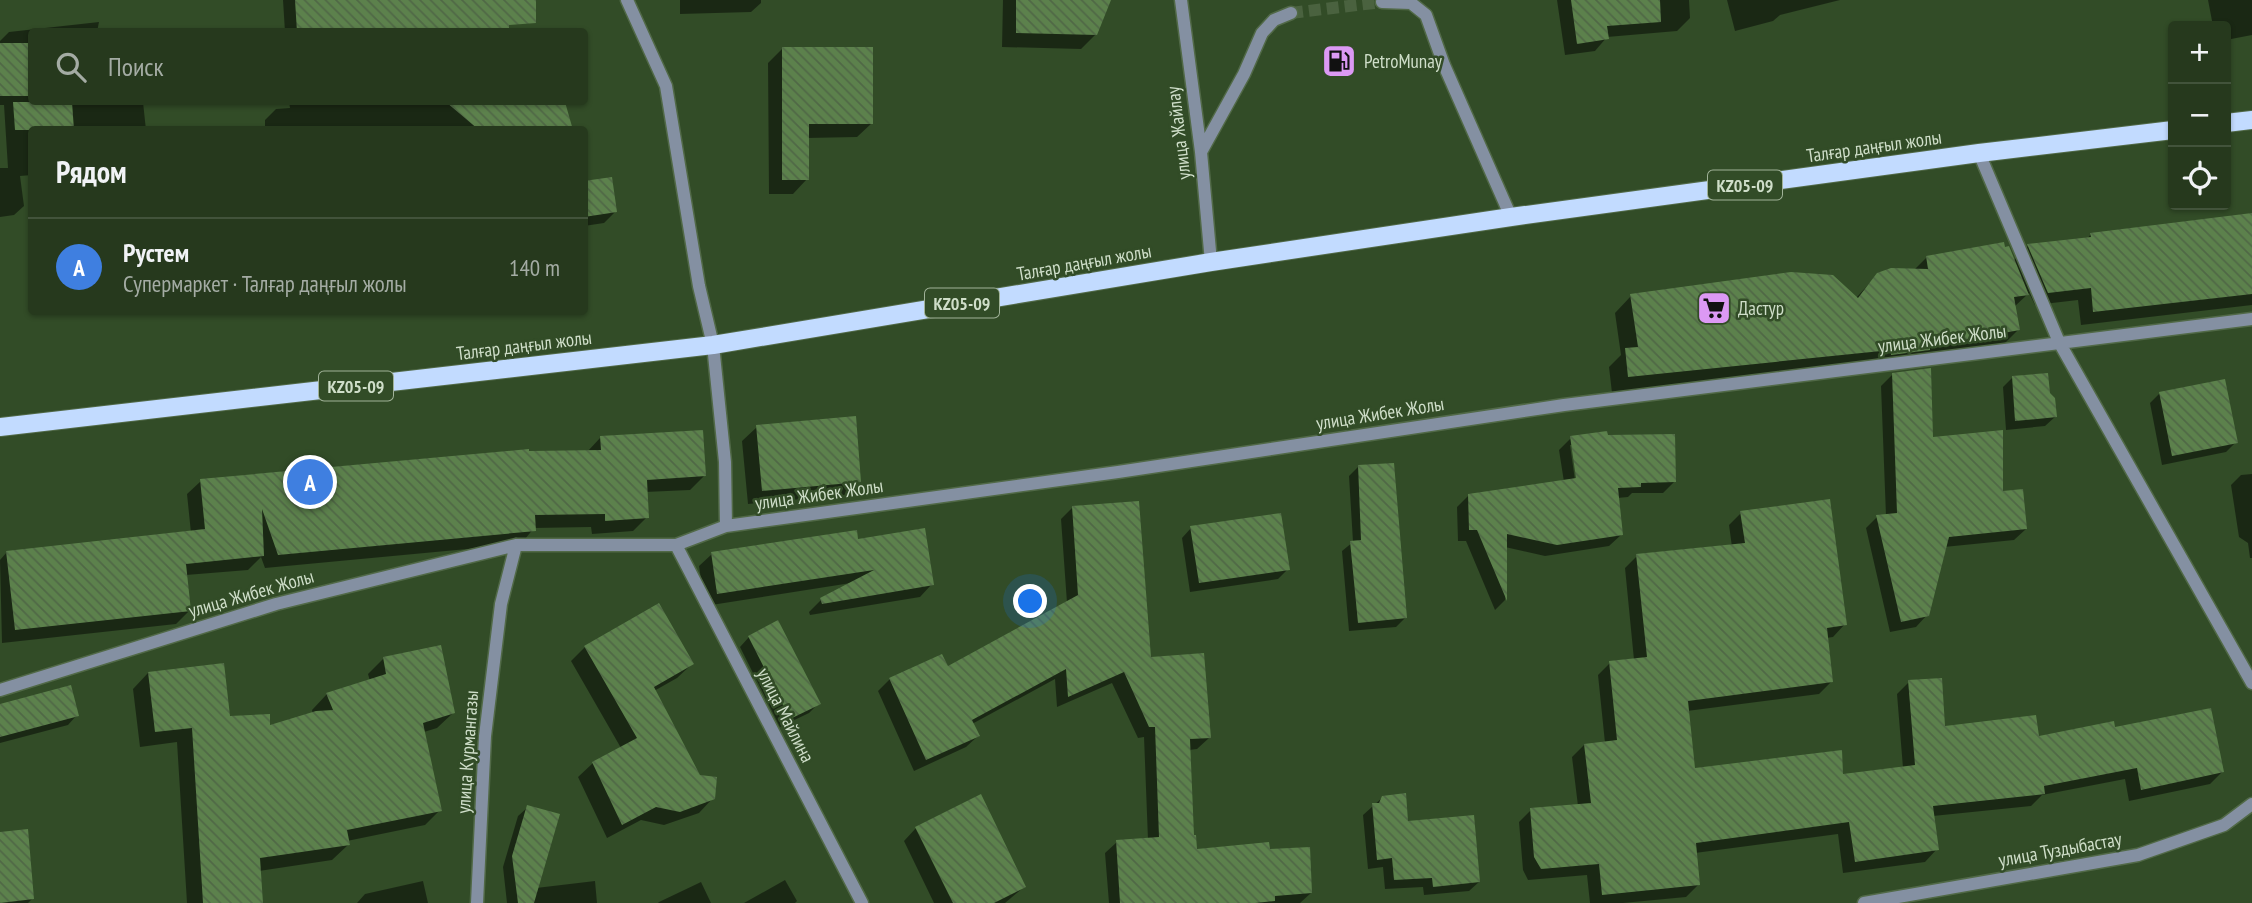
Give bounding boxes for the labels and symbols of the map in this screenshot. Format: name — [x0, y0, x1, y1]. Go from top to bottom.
fuel station icon: PetroMunay — [1320, 42, 1358, 80]
place label: PetroMunay — [1364, 49, 1443, 73]
street label: улица Жайлау — [1160, 84, 1196, 181]
street label: Талғар даңғыл жолы — [1805, 125, 1943, 167]
road number: KZ05-09 — [1708, 170, 1782, 200]
street label: Талғар даңғыл жолы — [1015, 238, 1153, 286]
road number: KZ05-09 — [925, 288, 999, 318]
supermarket icon: Дастур — [1695, 289, 1733, 327]
place label: Дастур — [1738, 296, 1784, 320]
street label: улица Жибек Жолы — [1876, 318, 2008, 358]
street label: Талғар даңғыл жолы — [455, 325, 593, 365]
road number: KZ05-09 — [319, 372, 393, 400]
street label: улица Жибек Жолы — [1314, 391, 1446, 435]
pin: A — [287, 456, 333, 508]
street label: улица Жибек Жолы — [753, 473, 885, 515]
street label: улица Жибек Жолы — [186, 564, 316, 622]
your location — [1013, 584, 1047, 618]
street label: улица Майлина — [752, 664, 820, 766]
street label: улица Курмангазы — [451, 690, 483, 814]
street label: улица Туздыбастау — [1997, 826, 2124, 872]

